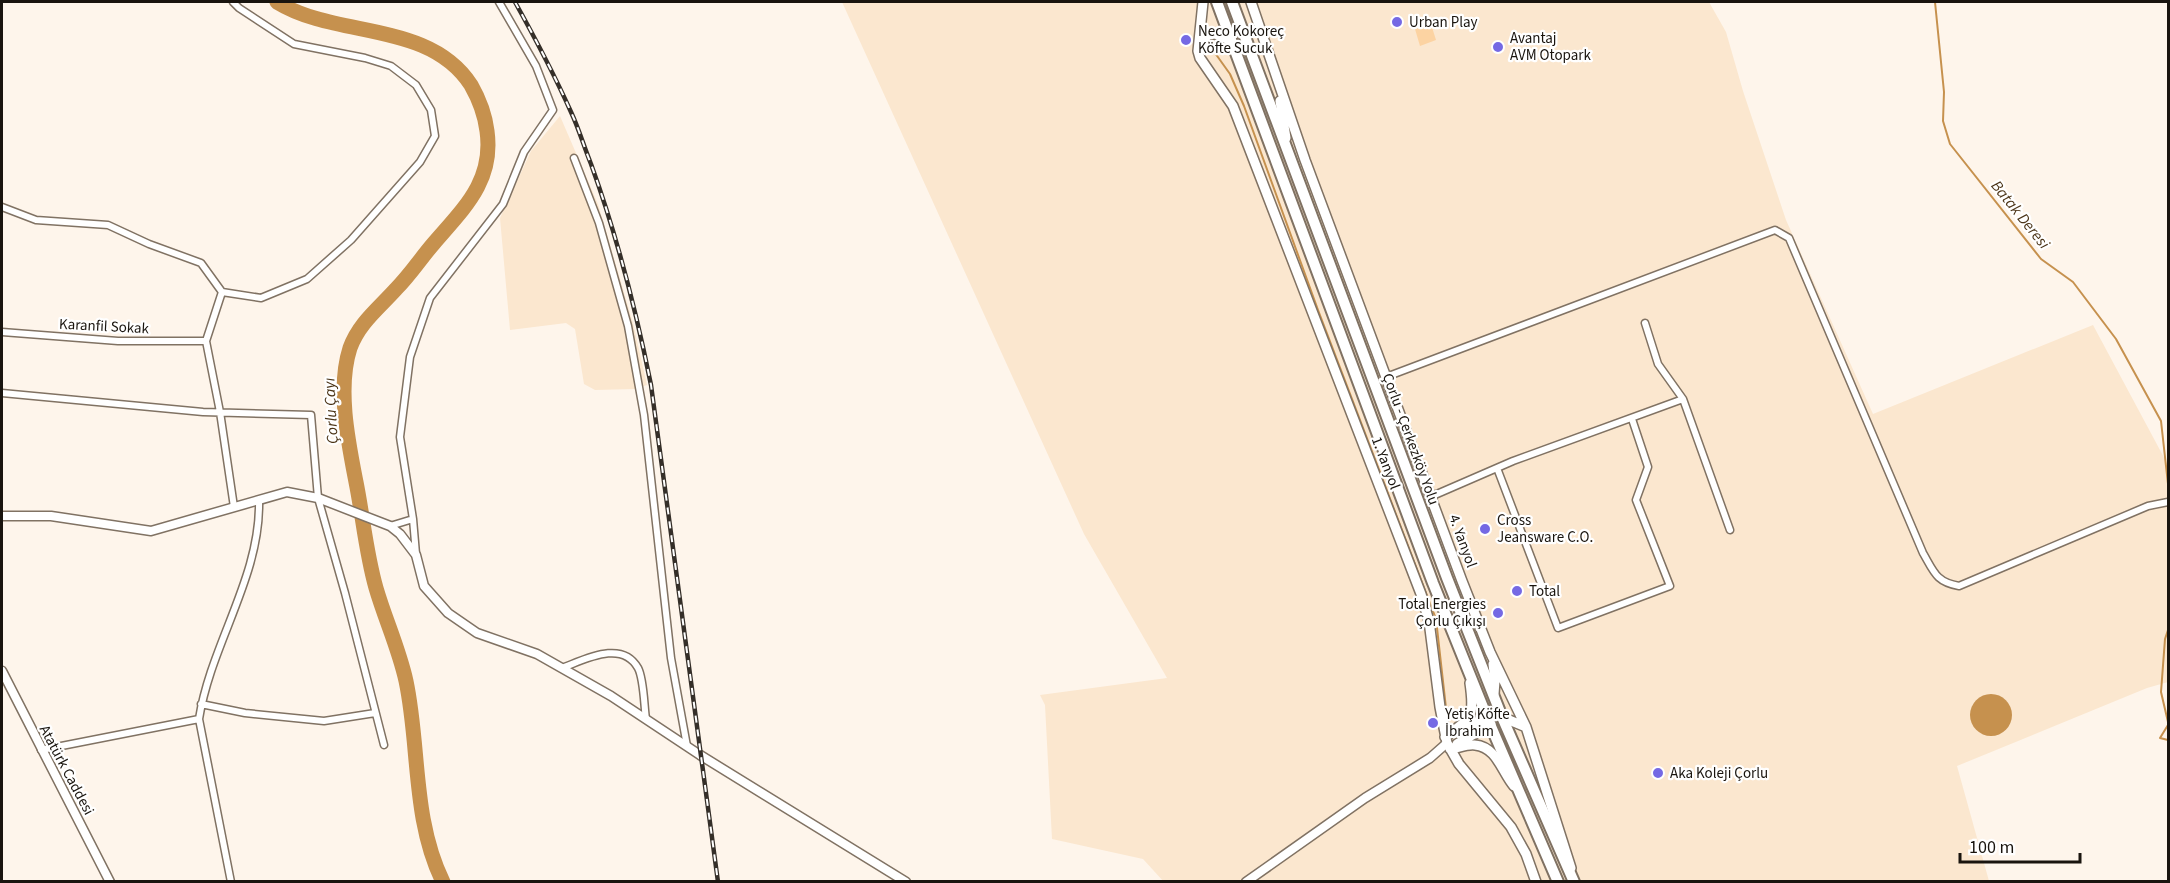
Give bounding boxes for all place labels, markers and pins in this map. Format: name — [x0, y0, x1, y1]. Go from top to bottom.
place label: Urban Play — [1409, 12, 1478, 33]
marker: Urban Play — [1390, 15, 1404, 29]
place label: Neco Kokoreç Köfte Sucuk — [1198, 21, 1284, 59]
place label: Avantaj AVM Otopark — [1510, 28, 1591, 66]
marker: Neco Kokoreç Köfte Sucuk — [1179, 33, 1193, 47]
marker: Avantaj AVM Otopark — [1491, 40, 1505, 54]
place label: Cross Jeansware C.O. — [1497, 510, 1593, 548]
marker: Cross Jeansware C.O. — [1478, 522, 1492, 536]
place label: Total — [1529, 581, 1560, 602]
marker: Total — [1510, 584, 1524, 598]
place label: Total Energies Çorlu Çıkışı — [1398, 594, 1486, 632]
marker: Total Energies Çorlu Çıkışı — [1491, 606, 1505, 620]
place label: Yetiş Köfte İbrahim — [1444, 704, 1510, 742]
marker: Yetiş Köfte İbrahim — [1426, 716, 1440, 730]
place label: Aka Koleji Çorlu — [1670, 763, 1768, 784]
marker: Aka Koleji Çorlu — [1651, 766, 1665, 780]

